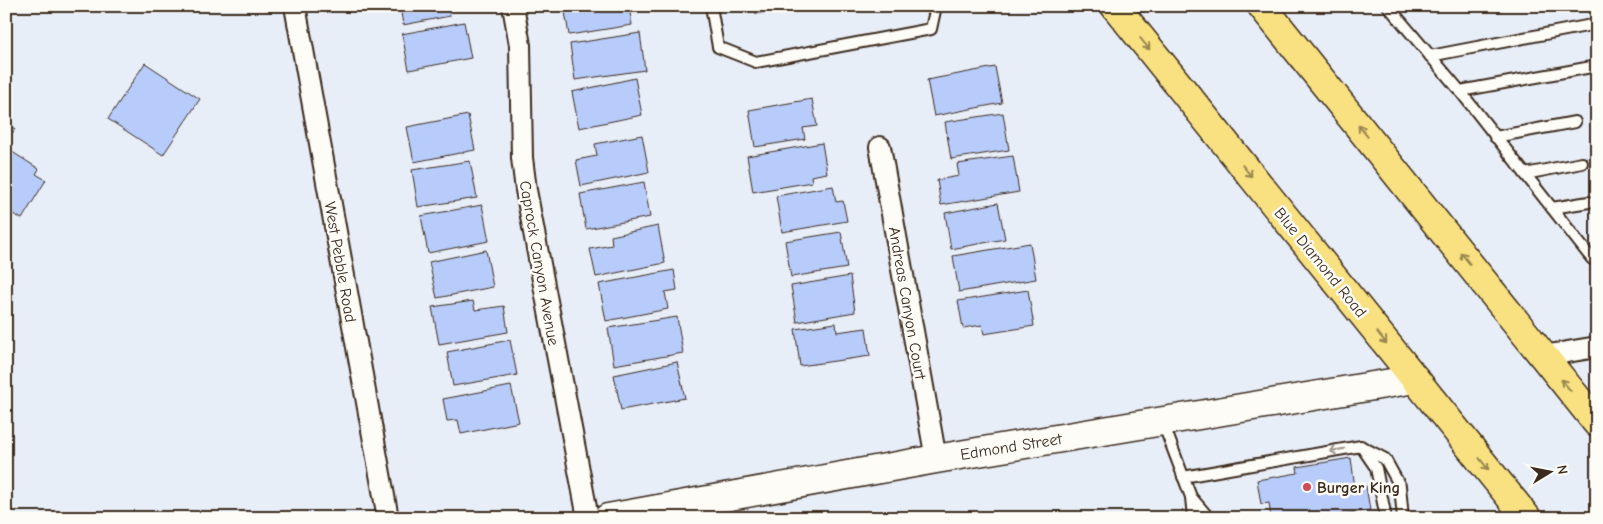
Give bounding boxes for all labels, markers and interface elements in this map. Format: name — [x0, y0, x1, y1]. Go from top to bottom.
one-way arrow — [1140, 37, 1151, 50]
one-way arrow — [1357, 125, 1368, 138]
one-way arrow — [1242, 164, 1253, 177]
street label: Caprock Canyon Avenue — [516, 179, 562, 347]
street label: West Pebble Road — [321, 200, 359, 324]
street label: Blue Diamond Road — [1270, 204, 1370, 321]
street label: Andreas Canyon Court — [885, 225, 929, 381]
one-way arrow — [1459, 252, 1470, 265]
one-way arrow — [1377, 331, 1388, 344]
one-way arrow — [1561, 378, 1572, 391]
street label: Edmond Street — [959, 430, 1064, 464]
one-way arrow — [1330, 446, 1346, 456]
north arrow — [1526, 446, 1576, 496]
one-way arrow — [1479, 458, 1490, 471]
text: N — [1553, 464, 1571, 476]
place label: Burger King — [1317, 479, 1400, 497]
marker: Burger King — [1301, 481, 1313, 493]

